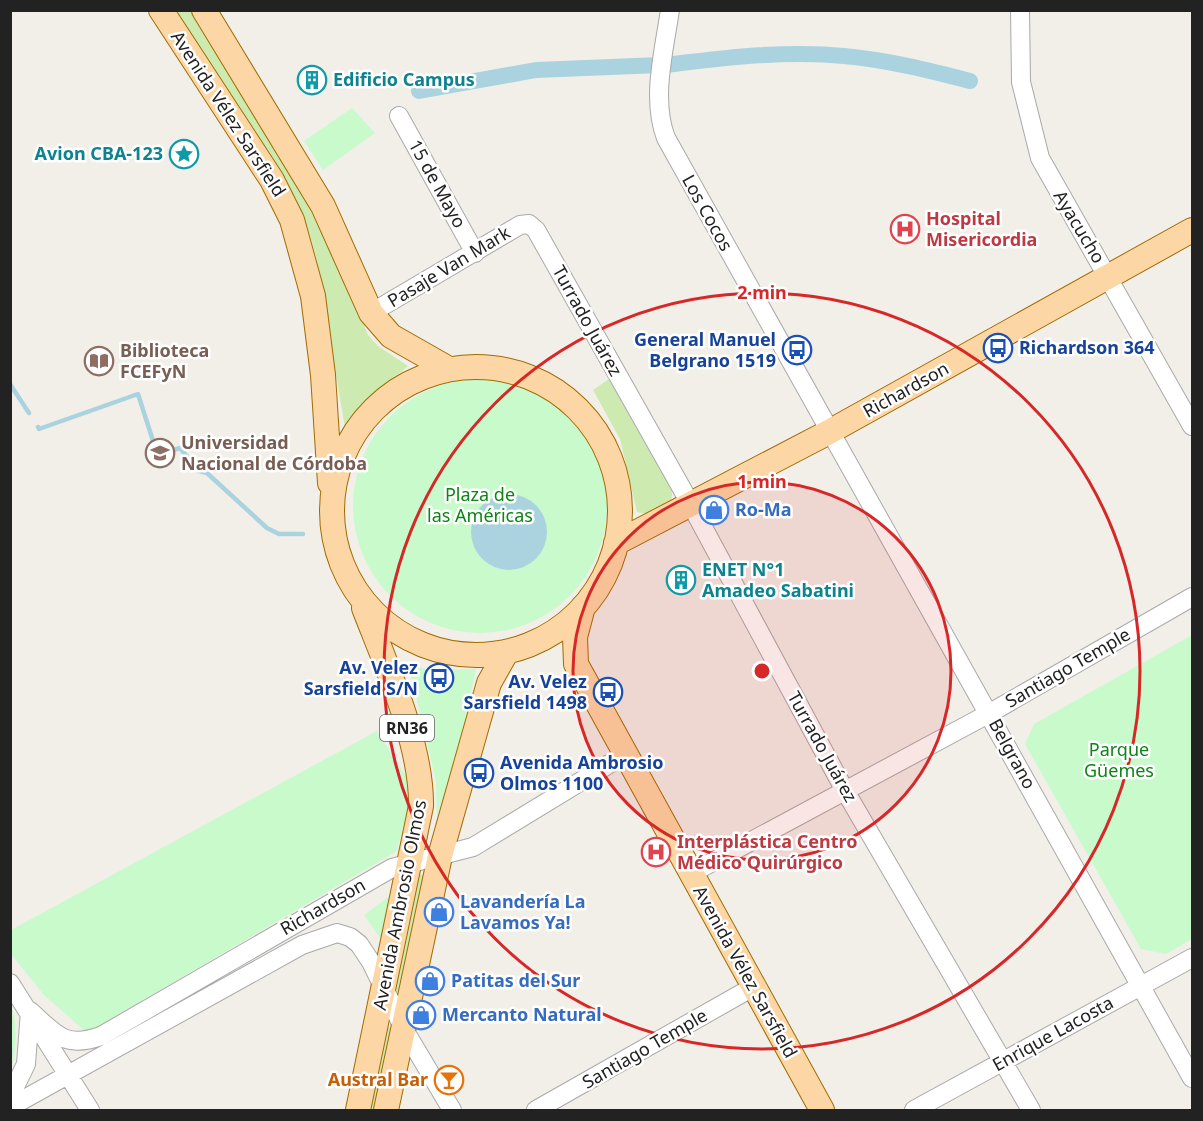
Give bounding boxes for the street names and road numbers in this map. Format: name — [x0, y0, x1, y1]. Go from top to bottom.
street label: Avenida Vélez Sarsfield — [166, 26, 292, 201]
street label: 15 de Mayo — [404, 135, 472, 232]
street label: Los Cocos — [677, 170, 739, 255]
street label: Ayacucho — [1049, 186, 1111, 267]
street label: Pasaje Van Mark — [383, 220, 515, 312]
street label: Turrado Juárez — [548, 261, 628, 380]
street label: Richardson — [858, 356, 953, 423]
street label: Santiago Temple — [1001, 622, 1134, 713]
street label: Turrado Juárez — [783, 687, 863, 806]
street label: Belgrano — [984, 714, 1042, 793]
road number: RN36 — [380, 715, 434, 741]
street label: Avenida Ambrosio Olmos — [367, 798, 431, 1012]
street label: Richardson — [276, 872, 369, 940]
street label: Avenida Vélez Sarsfield — [688, 881, 803, 1062]
street label: Enrique Lacosta — [988, 990, 1117, 1076]
street label: Santiago Temple — [578, 1003, 711, 1094]

